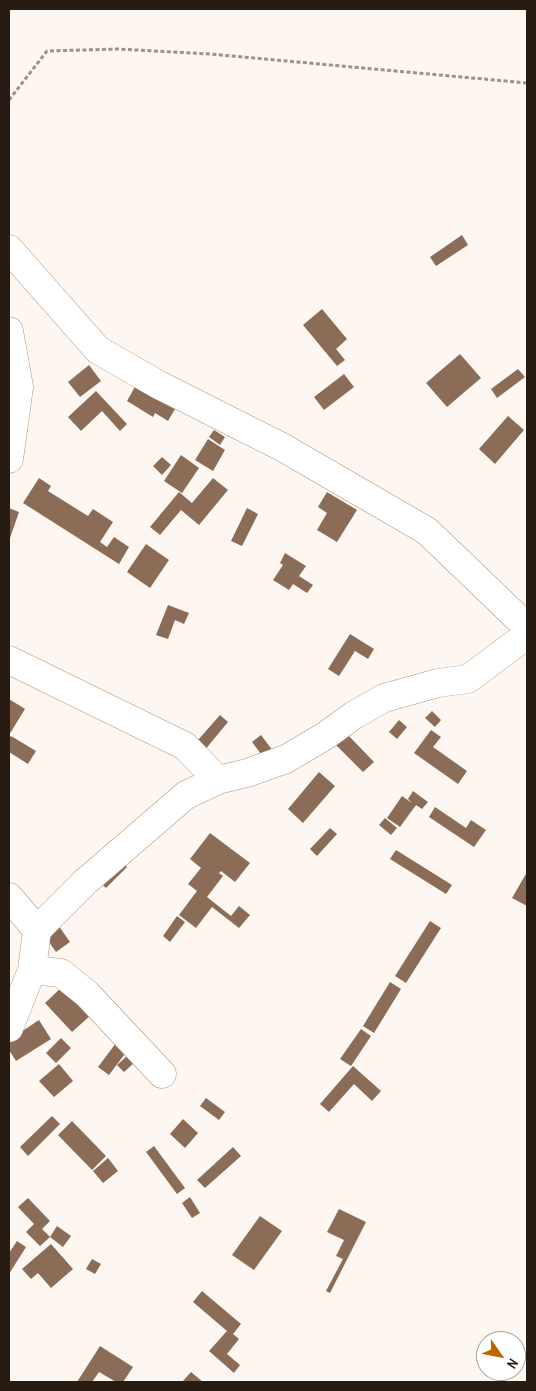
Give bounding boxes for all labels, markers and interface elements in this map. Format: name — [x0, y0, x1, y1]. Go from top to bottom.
north arrow — [476, 1331, 526, 1381]
text: N — [503, 1355, 523, 1372]

